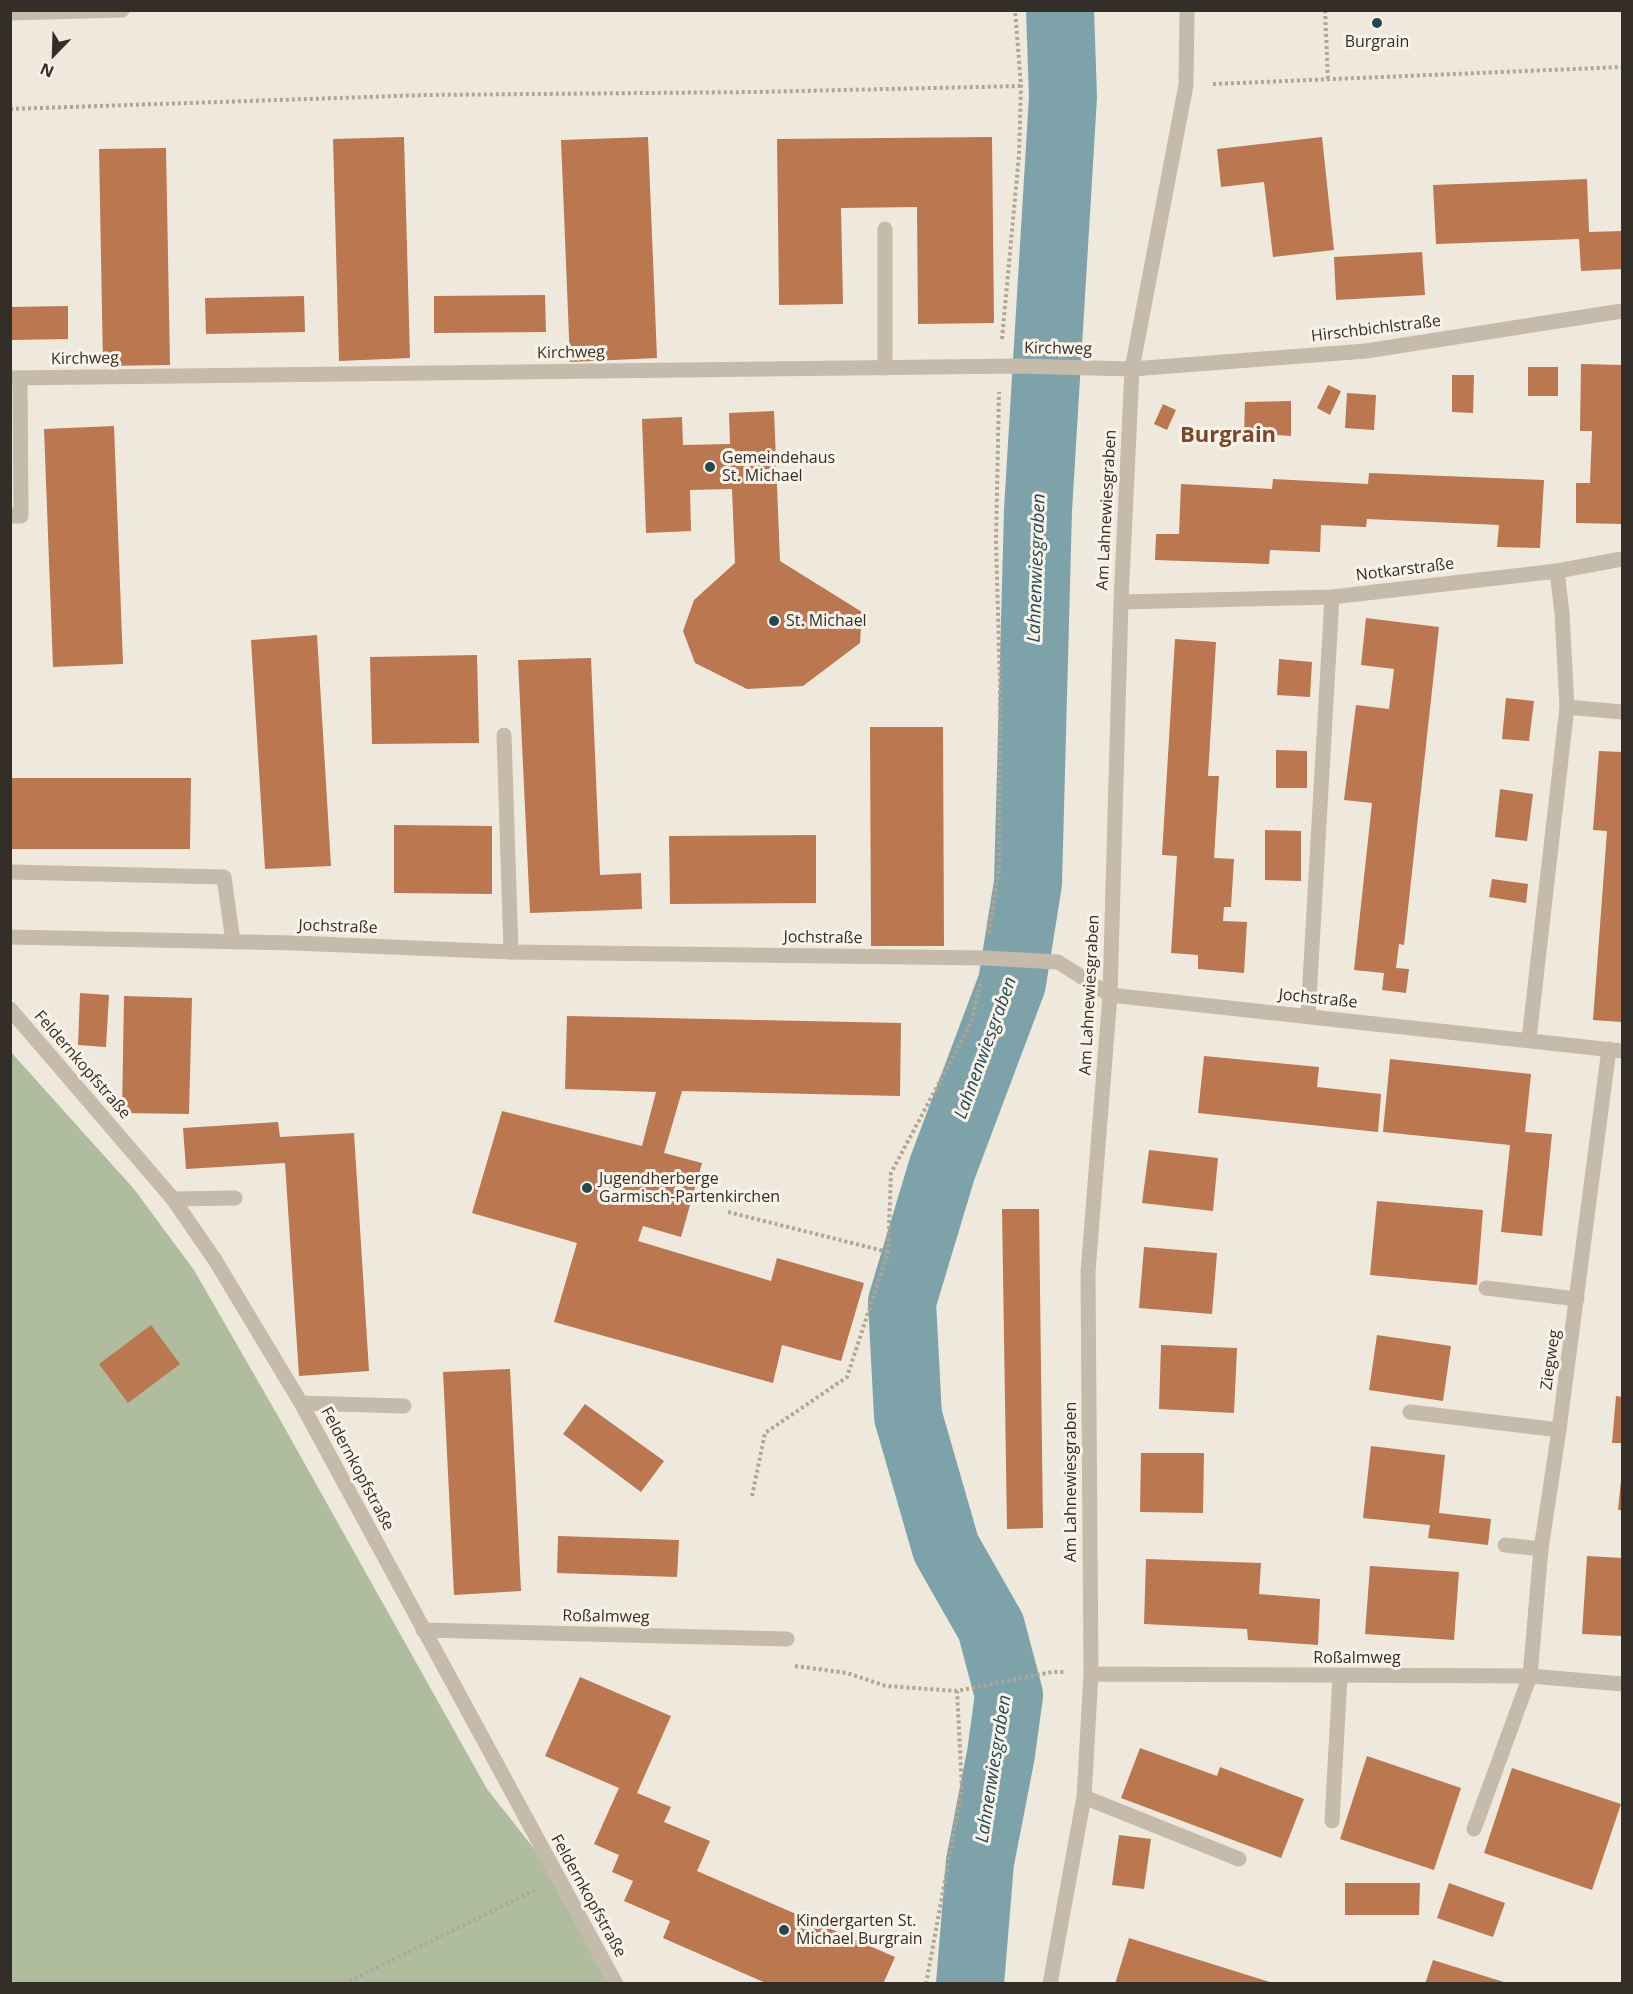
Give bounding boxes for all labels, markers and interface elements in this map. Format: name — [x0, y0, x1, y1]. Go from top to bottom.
marker: Burgrain — [1370, 16, 1384, 30]
north arrow — [24, 24, 84, 84]
place label: Burgrain — [1345, 32, 1409, 52]
text: N — [37, 58, 57, 83]
street label: Hirschbichlstraße — [1310, 312, 1442, 346]
street label: Kirchweg — [1024, 339, 1092, 359]
street label: Kirchweg — [537, 343, 605, 363]
street label: Kirchweg — [51, 349, 119, 369]
district label: Burgrain — [1180, 423, 1276, 449]
street label: Am Lahnewiesgraben — [1093, 429, 1121, 591]
place label: Gemeindehaus St. Michael — [722, 448, 835, 486]
marker: Gemeindehaus St. Michael — [703, 460, 717, 474]
water label: Lahnenwiesgraben — [1024, 493, 1050, 643]
street label: Notkarstraße — [1355, 554, 1455, 586]
place label: St. Michael — [786, 611, 867, 631]
marker: St. Michael — [767, 614, 781, 628]
street label: Am Lahnewiesgraben — [1076, 914, 1104, 1076]
street label: Jochstraße — [298, 916, 378, 938]
street label: Jochstraße — [783, 928, 863, 948]
water label: Lahnenwiesgraben — [950, 974, 1022, 1122]
street label: Jochstraße — [1278, 985, 1358, 1013]
street label: Feldernkopfstraße — [30, 1007, 134, 1123]
place label: Jugendherberge Garmisch-Partenkirchen — [599, 1169, 780, 1207]
marker: Jugendherberge Garmisch-Partenkirchen — [580, 1181, 594, 1195]
street label: Ziegweg — [1537, 1328, 1565, 1392]
street label: Am Lahnewiesgraben — [1061, 1402, 1081, 1562]
street label: Feldernkopfstraße — [316, 1404, 398, 1534]
street label: Roßalmweg — [562, 1607, 650, 1627]
street label: Roßalmweg — [1313, 1648, 1401, 1668]
water label: Lahnenwiesgraben — [972, 1694, 1016, 1844]
street label: Feldernkopfstraße — [546, 1831, 630, 1961]
place label: Kindergarten St. Michael Burgrain — [796, 1911, 923, 1949]
marker: Kindergarten St. Michael Burgrain — [777, 1923, 791, 1937]

